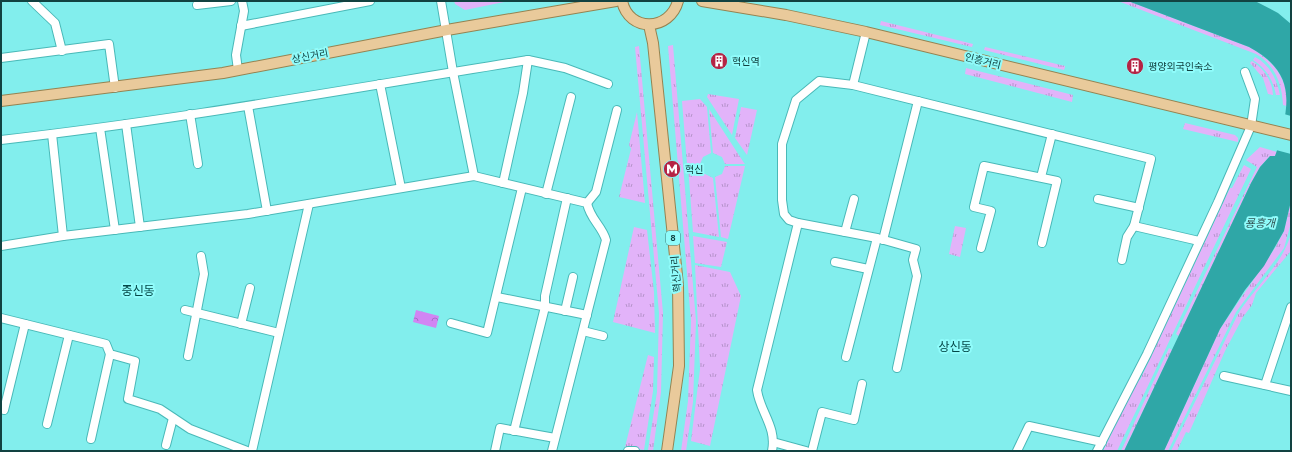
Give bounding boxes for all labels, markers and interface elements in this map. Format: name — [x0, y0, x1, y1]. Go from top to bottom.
street label: 상신거리 — [291, 47, 329, 65]
building icon: 혁신역 — [709, 51, 729, 71]
street label: 인흥거리 — [964, 51, 1002, 71]
place label: 혁신역 — [732, 56, 760, 67]
building icon: 평양외국인숙소 — [1125, 56, 1145, 76]
place label: 평양외국인숙소 — [1148, 61, 1212, 72]
metro station icon: 혁신 — [662, 159, 682, 179]
place label: 혁신 — [685, 164, 703, 175]
water label: 룡흥개 — [1245, 217, 1277, 229]
road number: 8 — [666, 231, 680, 245]
street label: 혁신거리 — [669, 255, 683, 293]
district label: 중신동 — [121, 284, 155, 298]
district label: 상신동 — [938, 340, 972, 354]

